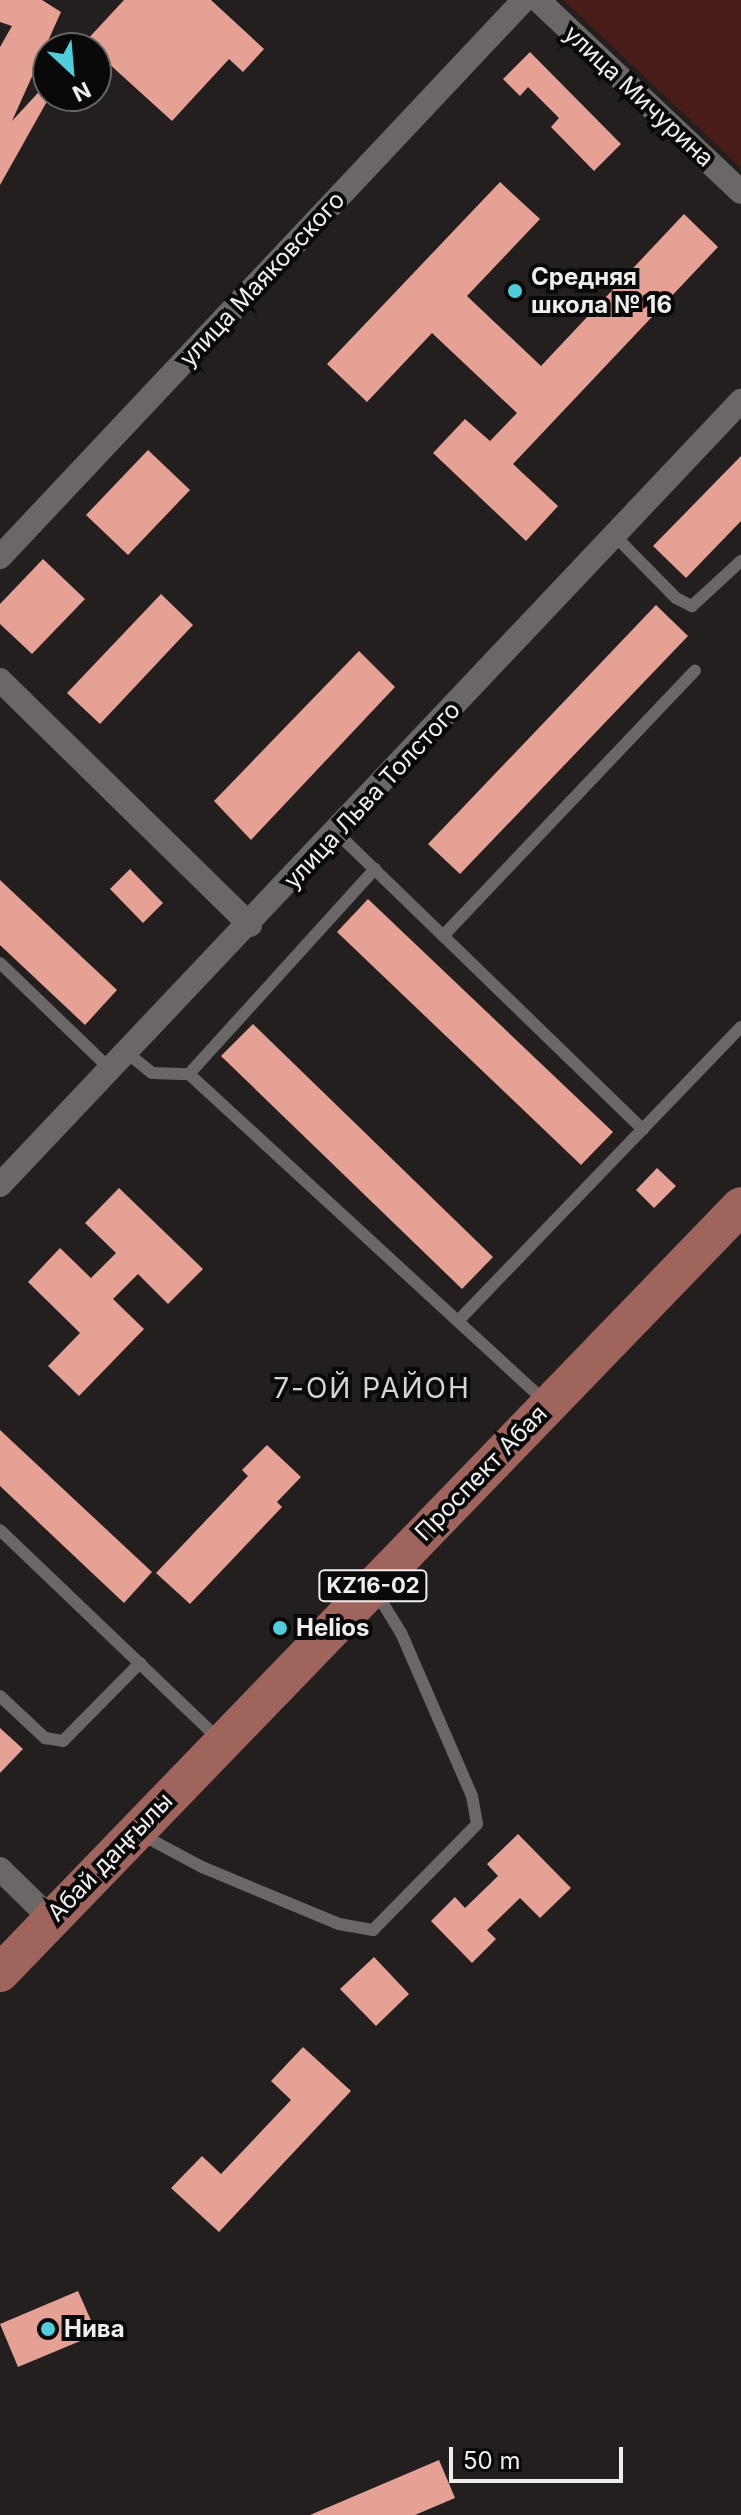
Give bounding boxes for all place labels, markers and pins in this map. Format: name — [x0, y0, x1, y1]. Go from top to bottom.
place label: Средняя школа № 16 — [531, 263, 672, 319]
marker: Средняя школа № 16 — [506, 282, 524, 300]
place label: Helios — [296, 1614, 369, 1642]
marker: Helios — [271, 1619, 289, 1637]
place label: Нива — [64, 2315, 125, 2343]
marker: Нива — [39, 2320, 57, 2338]

